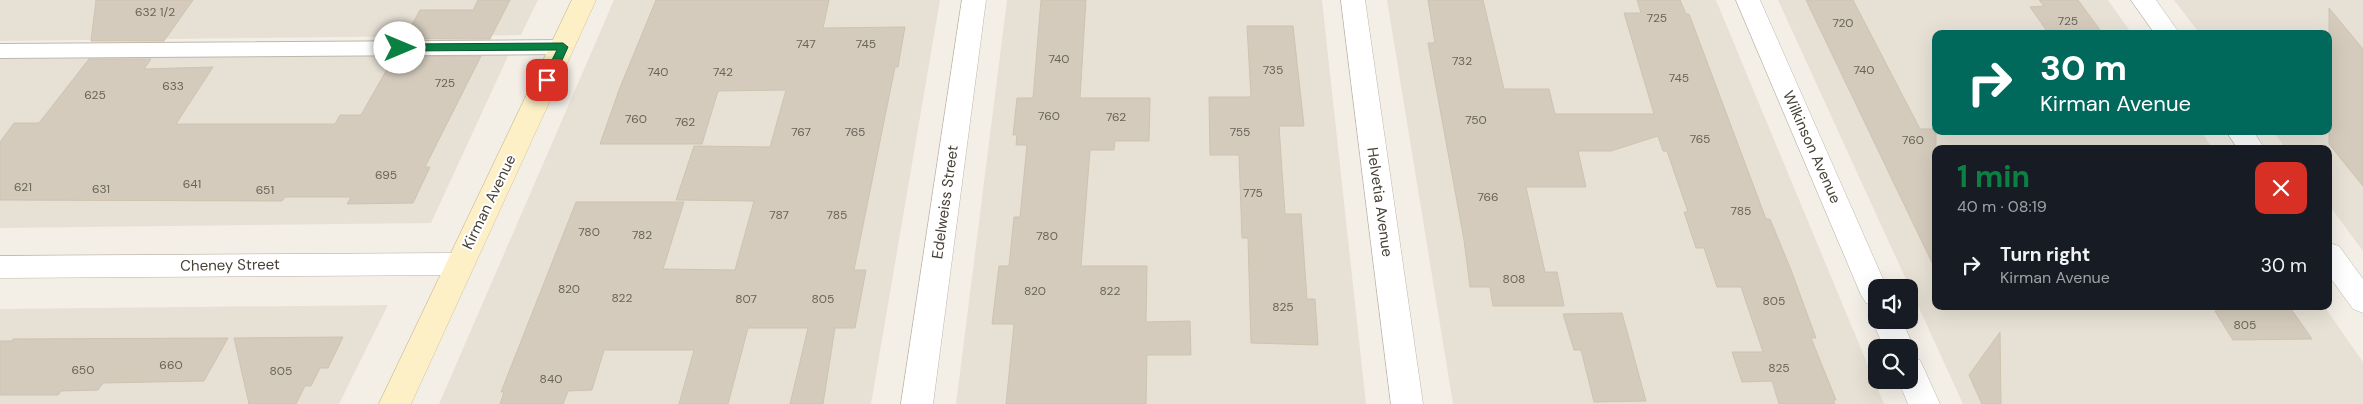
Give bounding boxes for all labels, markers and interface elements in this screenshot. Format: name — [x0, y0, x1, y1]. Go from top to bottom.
house number: 632 1/2 — [135, 4, 175, 20]
house number: 725 — [1647, 10, 1667, 26]
house number: 725 — [2058, 13, 2078, 29]
house number: 720 — [1832, 15, 1854, 31]
position arrow — [373, 21, 425, 73]
house number: 747 — [796, 36, 816, 52]
house number: 745 — [856, 36, 876, 52]
text: 30 m — [2040, 45, 2127, 91]
icon: right — [1957, 50, 2022, 115]
house number: 740 — [1048, 51, 1070, 67]
house number: 732 — [1452, 53, 1472, 69]
pin — [526, 59, 568, 101]
house number: 735 — [1263, 62, 1283, 78]
house number: 740 — [1853, 62, 1875, 78]
house number: 740 — [647, 64, 669, 80]
house number: 742 — [713, 64, 733, 80]
icon: arrive — [533, 66, 561, 94]
house number: 745 — [1669, 70, 1689, 86]
house number: 725 — [435, 75, 455, 91]
house number: 633 — [162, 78, 184, 94]
house number: 625 — [84, 87, 106, 103]
street label: Wilkinson Avenue — [1778, 88, 1846, 206]
text: Kirman Avenue — [2040, 89, 2191, 118]
house number: 760 — [1038, 108, 1060, 124]
house number: 762 — [1106, 109, 1126, 125]
house number: 760 — [625, 111, 647, 127]
house number: 750 — [1465, 112, 1487, 128]
house number: 762 — [675, 114, 695, 130]
house number: 767 — [791, 124, 811, 140]
house number: 765 — [845, 124, 865, 140]
house number: 755 — [1230, 124, 1250, 140]
house number: 765 — [1690, 131, 1710, 147]
house number: 760 — [1902, 132, 1924, 148]
street label: Edelweiss Street — [927, 144, 963, 260]
street label: Helvetia Avenue — [1362, 146, 1398, 258]
street label: Kirman Avenue — [457, 151, 521, 253]
text: 1 min — [1957, 157, 2030, 196]
button: close — [2255, 162, 2307, 214]
house number: 695 — [375, 167, 397, 183]
house number: 641 — [183, 176, 201, 192]
house number: 621 — [14, 179, 32, 195]
house number: 631 — [92, 181, 110, 197]
house number: 651 — [256, 182, 274, 198]
house number: 775 — [1243, 185, 1263, 201]
house number: 766 — [1477, 189, 1499, 205]
text: 40 m · 08:19 — [1957, 196, 2047, 217]
house number: 785 — [1731, 203, 1751, 219]
house number: 787 — [769, 207, 789, 223]
house number: 785 — [827, 207, 847, 223]
house number: 780 — [578, 224, 600, 240]
house number: 782 — [632, 227, 652, 243]
house number: 780 — [1036, 228, 1058, 244]
text: Turn right — [2000, 242, 2090, 267]
icon: right — [1957, 251, 1985, 279]
text: 30 m — [2261, 253, 2307, 278]
street label: Cheney Street — [180, 254, 280, 276]
text: Kirman Avenue — [2000, 267, 2110, 288]
house number: 808 — [1503, 271, 1525, 287]
map controls — [1868, 279, 1918, 389]
button: sound — [1868, 279, 1918, 329]
house number: 820 — [558, 281, 580, 297]
house number: 820 — [1024, 283, 1046, 299]
house number: 822 — [1100, 283, 1121, 299]
house number: 822 — [612, 290, 633, 306]
house number: 807 — [735, 291, 757, 307]
house number: 805 — [812, 291, 834, 307]
house number: 805 — [1763, 293, 1785, 309]
house number: 825 — [1272, 299, 1294, 315]
house number: 805 — [2234, 317, 2256, 333]
button: search — [1868, 339, 1918, 389]
house number: 660 — [159, 357, 183, 373]
house number: 825 — [1768, 360, 1790, 376]
house number: 650 — [72, 362, 94, 378]
house number: 805 — [270, 363, 292, 379]
house number: 840 — [540, 371, 562, 387]

